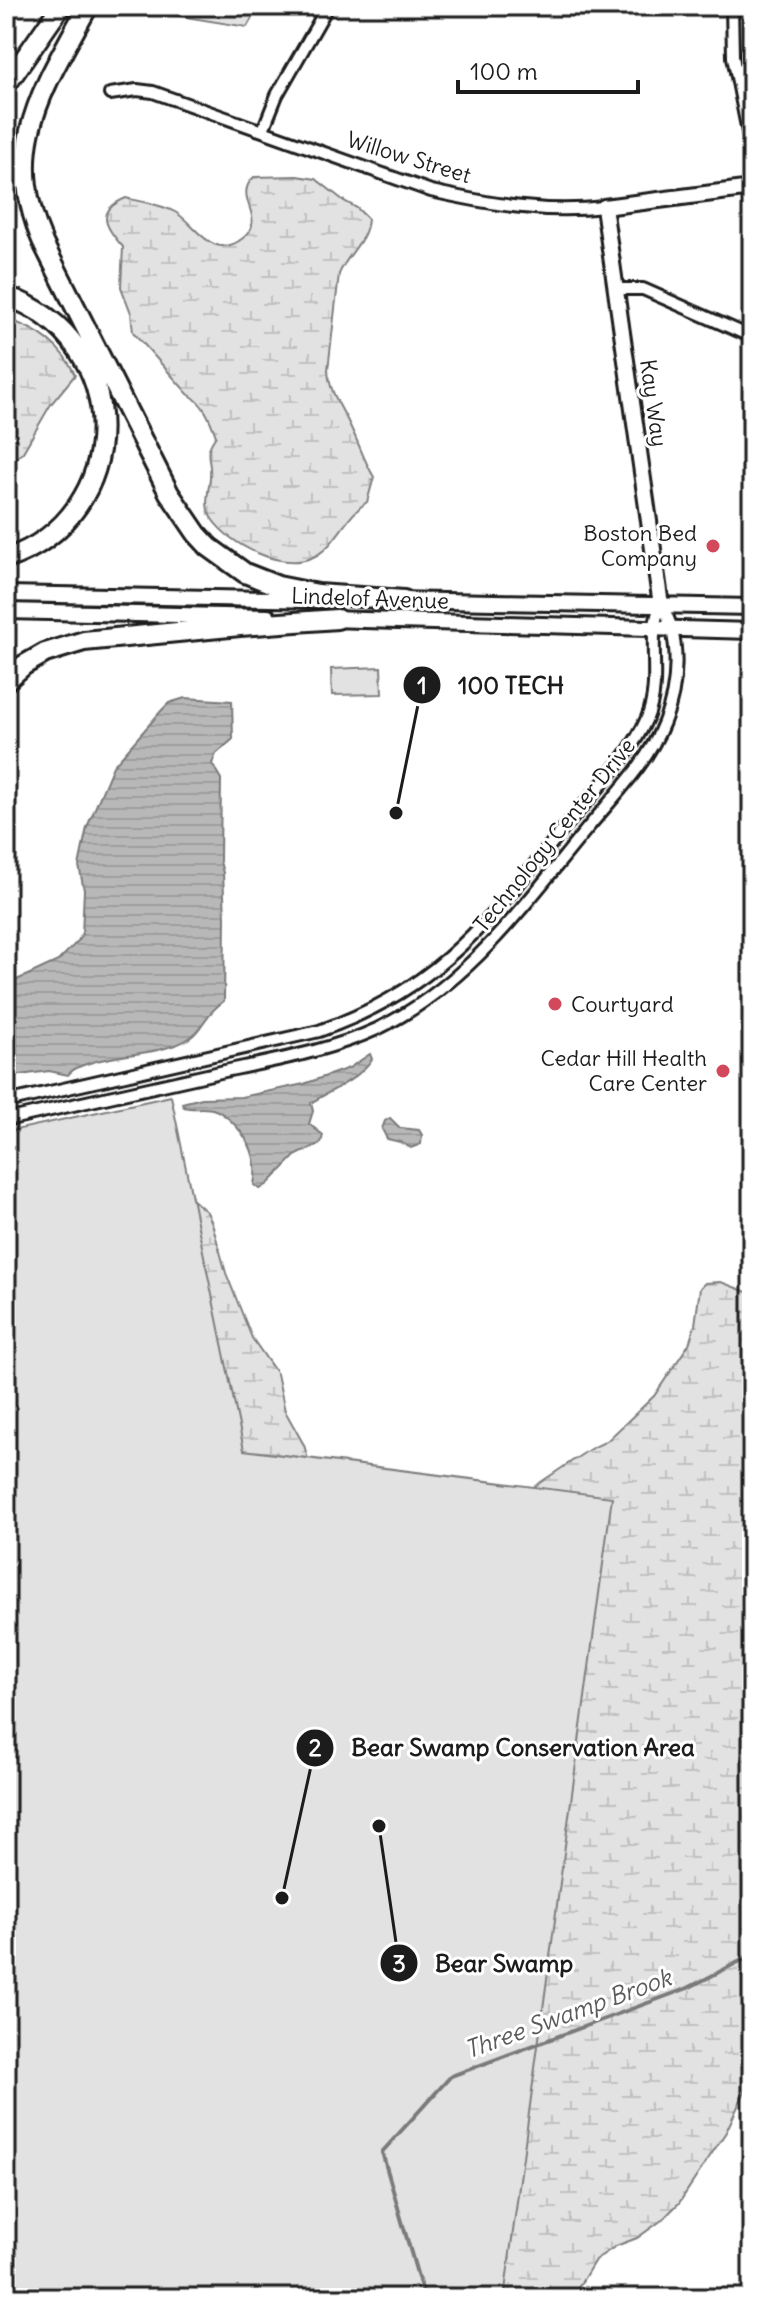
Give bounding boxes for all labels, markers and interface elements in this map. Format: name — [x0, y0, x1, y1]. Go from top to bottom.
scale bar — [458, 44, 638, 94]
text: 100 m — [470, 56, 538, 86]
street label: Willow Street — [344, 125, 474, 189]
street label: Kay Way — [634, 358, 674, 448]
place label: Boston Bed Company — [583, 519, 697, 572]
marker: Boston Bed Company — [704, 537, 722, 555]
street label: Lindelof Avenue — [291, 581, 449, 615]
callout: 100 TECH — [402, 661, 580, 709]
text: 1 — [417, 670, 427, 700]
text: 100 TECH — [458, 670, 564, 700]
street label: Technology Center Drive — [467, 732, 641, 938]
place label: Courtyard — [571, 990, 674, 1018]
marker: Courtyard — [546, 995, 564, 1013]
place label: Cedar Hill Health Care Center — [541, 1044, 707, 1097]
marker: Cedar Hill Health Care Center — [714, 1062, 732, 1080]
callout: Bear Swamp Conservation Area — [295, 1724, 711, 1772]
text: 2 — [308, 1732, 322, 1762]
text: Bear Swamp Conservation Area — [351, 1732, 695, 1762]
callout: Bear Swamp — [379, 1939, 589, 1987]
text: 3 — [392, 1948, 406, 1978]
text: Bear Swamp — [435, 1948, 573, 1978]
water label: Three Swamp Brook — [460, 1961, 677, 2064]

